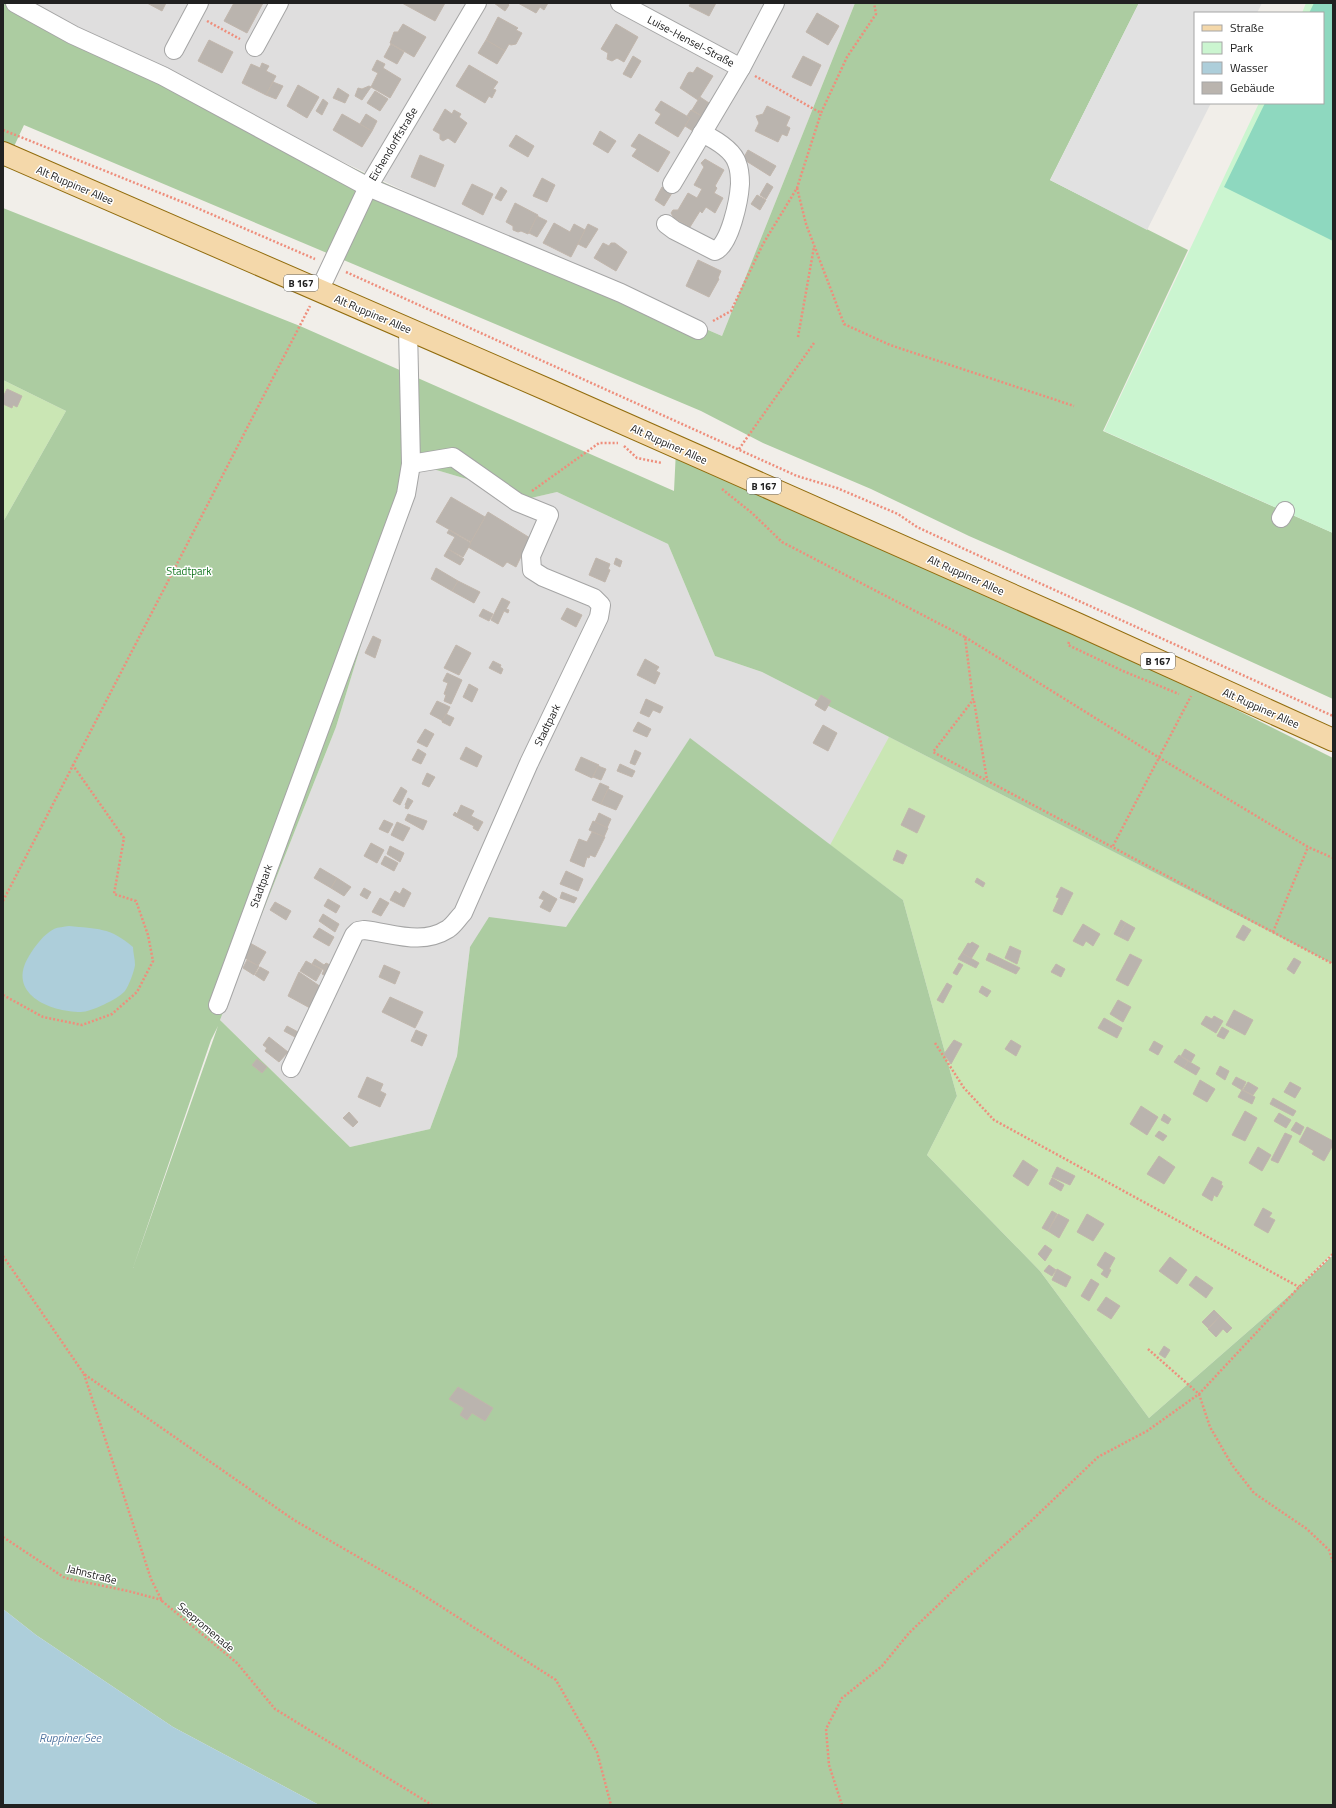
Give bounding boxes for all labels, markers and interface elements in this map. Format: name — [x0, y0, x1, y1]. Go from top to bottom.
street label: Luise-Hensel-Straße — [645, 11, 738, 71]
legend — [1194, 12, 1324, 104]
text: Straße — [1230, 18, 1264, 37]
text: Park — [1230, 38, 1253, 57]
text: Wasser — [1230, 58, 1268, 77]
text: Gebäude — [1230, 78, 1275, 97]
street label: Eichendorffstraße — [365, 104, 422, 184]
street label: Alt Ruppiner Allee — [34, 162, 116, 209]
road number: B 167 — [284, 275, 318, 291]
street label: Alt Ruppiner Allee — [332, 291, 414, 338]
street label: Alt Ruppiner Allee — [628, 420, 710, 468]
road number: B 167 — [747, 478, 781, 494]
street label: Alt Ruppiner Allee — [925, 551, 1007, 599]
park label: Stadtpark — [166, 563, 212, 579]
road number: B 167 — [1141, 653, 1175, 669]
street label: Alt Ruppiner Allee — [1220, 684, 1302, 732]
street label: Stadtpark — [530, 700, 564, 749]
street label: Stadtpark — [246, 861, 277, 910]
street label: Jahnstraße — [65, 1560, 119, 1588]
street label: Seepromenade — [174, 1598, 238, 1656]
water label: Ruppiner See — [39, 1728, 103, 1747]

